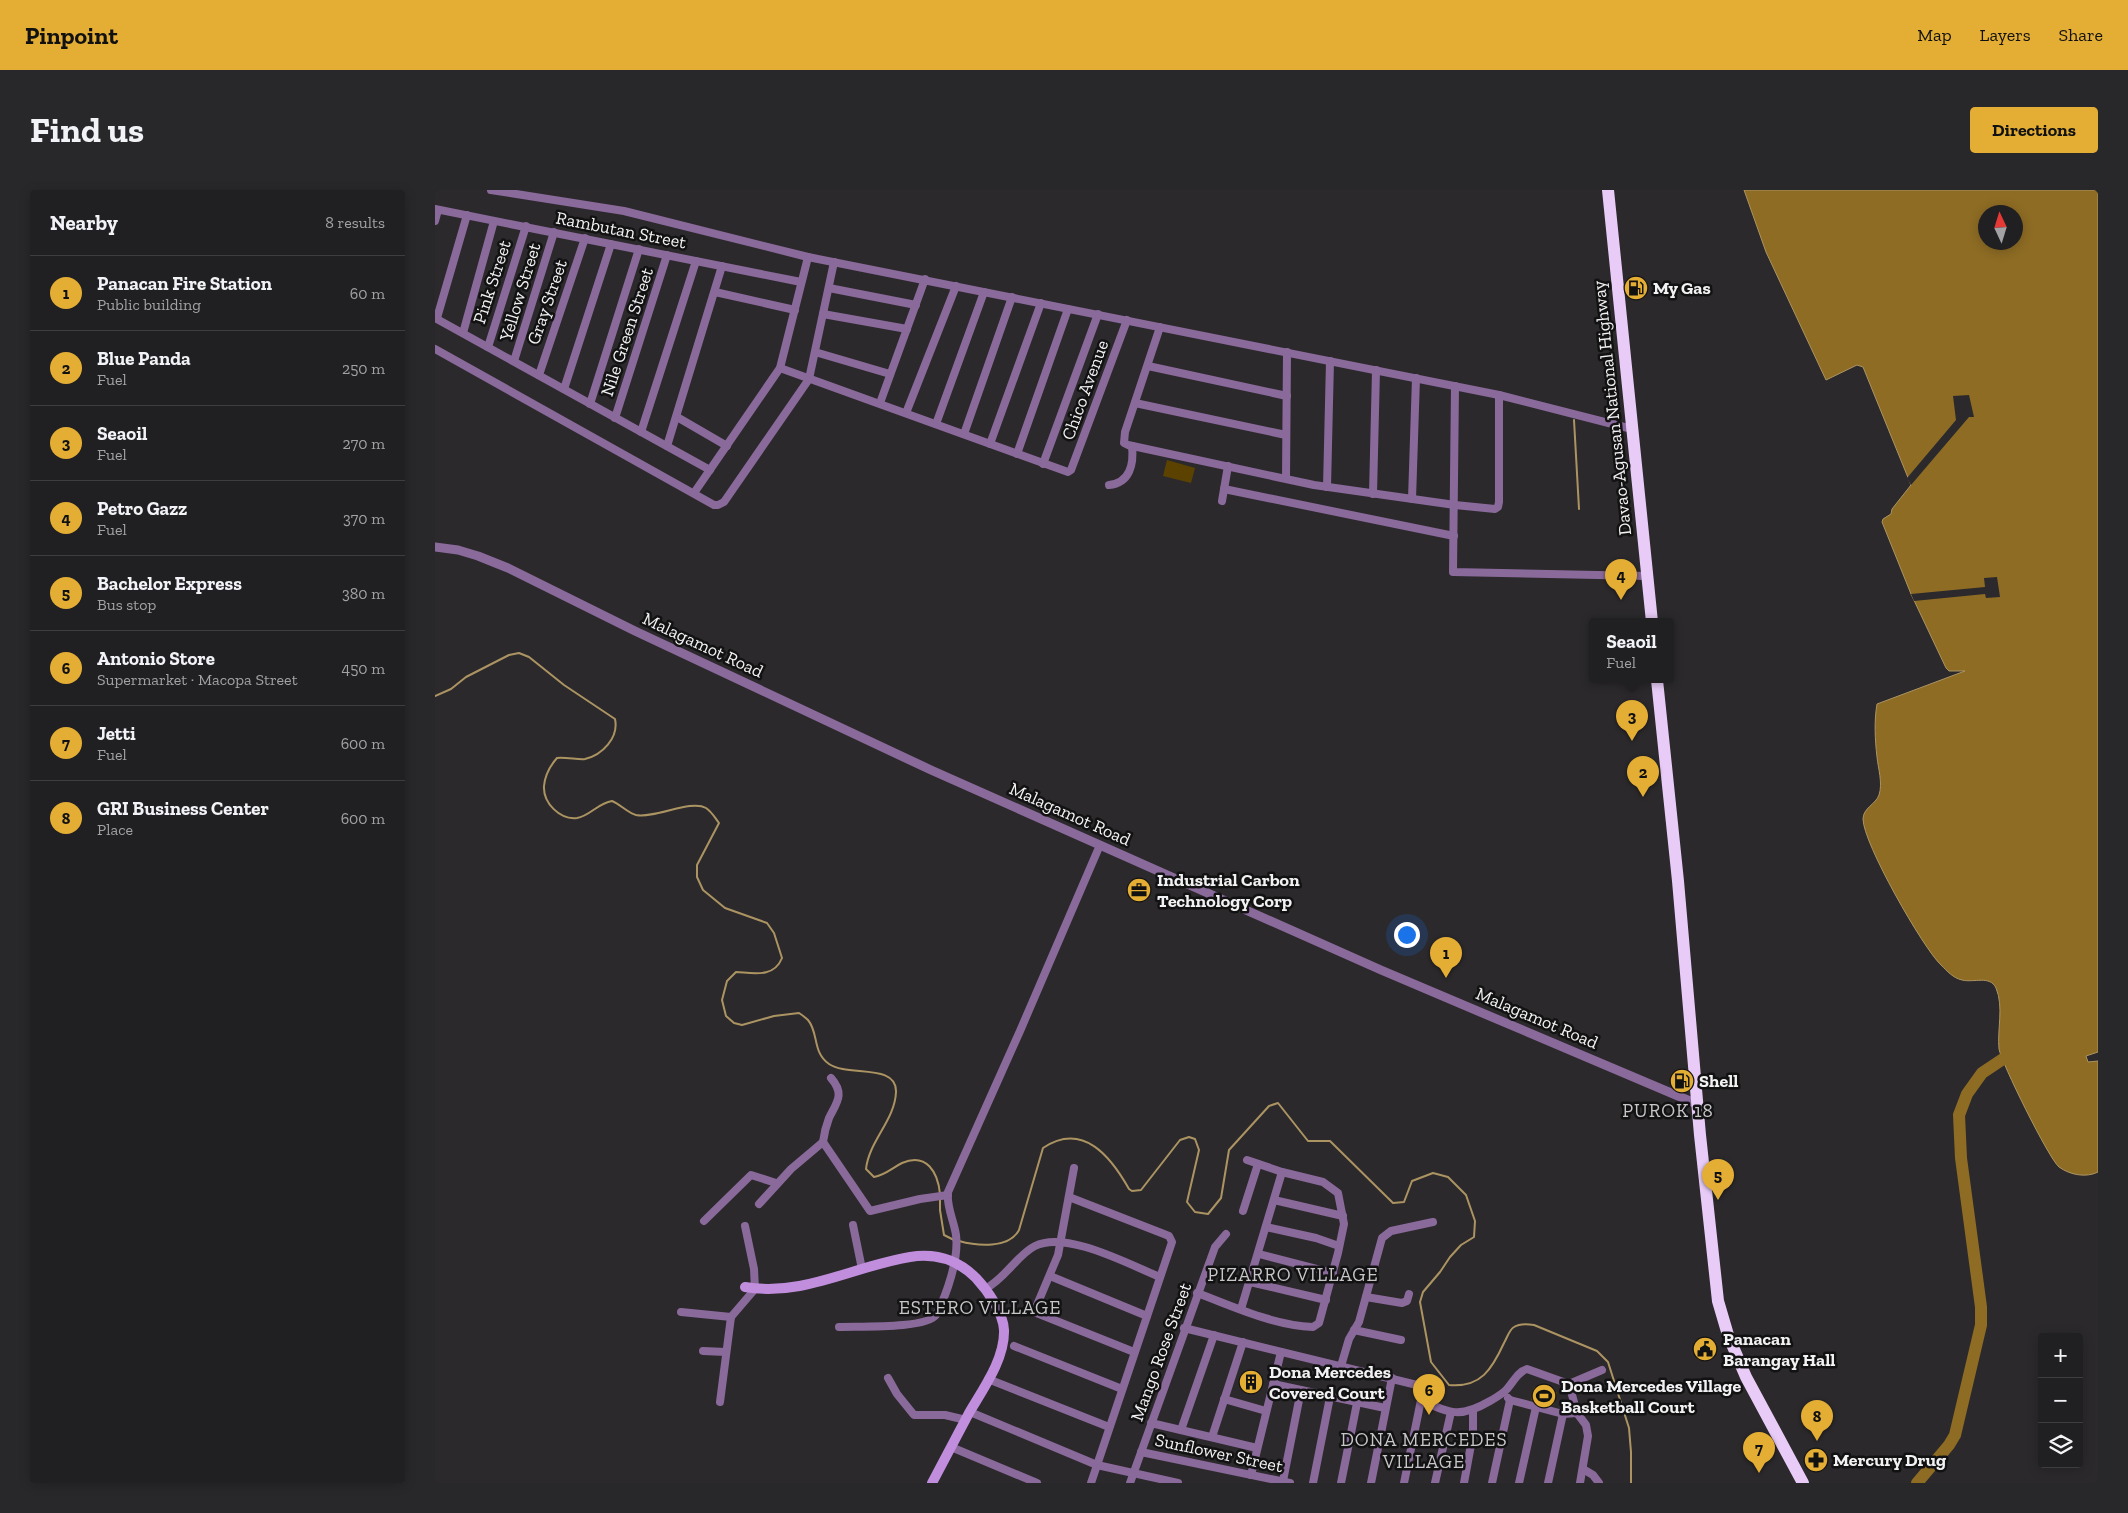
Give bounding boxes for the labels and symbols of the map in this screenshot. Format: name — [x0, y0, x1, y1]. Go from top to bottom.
north arrow — [1978, 205, 2023, 250]
street label: Rambutan Street — [554, 207, 688, 253]
street label: Pink Street — [468, 237, 516, 327]
street label: Yellow Street — [494, 240, 545, 345]
street label: Gray Street — [522, 256, 572, 347]
street label: Nile Green Street — [596, 265, 658, 399]
fuel station icon: My Gas — [1623, 275, 1649, 301]
place label: My Gas — [1653, 277, 1711, 299]
street label: Davao-Agusan National Highway — [1588, 279, 1636, 536]
street label: Chico Avenue — [1057, 337, 1113, 443]
pin: 4 — [1605, 559, 1637, 600]
street label: Malagamot Road — [639, 607, 767, 683]
pin: 3 — [1616, 700, 1648, 741]
pin: 2 — [1627, 756, 1659, 797]
street label: Malagamot Road — [1006, 777, 1134, 851]
place label: Industrial Carbon Technology Corp — [1157, 869, 1300, 912]
office icon: Industrial Carbon Technology Corp — [1126, 877, 1152, 903]
your location — [1394, 922, 1420, 948]
pin: 1 — [1430, 937, 1462, 978]
street label: Malagamot Road — [1473, 982, 1602, 1054]
fuel station icon: Shell — [1669, 1068, 1695, 1094]
place label: Shell — [1699, 1070, 1738, 1092]
district label: PUROK 18 — [1622, 1099, 1714, 1122]
pin: 5 — [1702, 1159, 1734, 1200]
district label: PIZARRO VILLAGE — [1207, 1263, 1379, 1286]
street label: Mango Rose Street — [1126, 1279, 1196, 1424]
district label: ESTERO VILLAGE — [899, 1296, 1061, 1319]
place label: Panacan Barangay Hall — [1723, 1328, 1835, 1371]
public building icon: Panacan Barangay Hall — [1692, 1336, 1718, 1362]
place label: Dona Mercedes Covered Court — [1269, 1361, 1391, 1404]
building icon: Dona Mercedes Covered Court — [1238, 1369, 1264, 1395]
pin: 6 — [1413, 1374, 1445, 1415]
place label: Dona Mercedes Village Basketball Court — [1561, 1375, 1742, 1418]
sports icon: Dona Mercedes Village Basketball Court — [1531, 1383, 1557, 1409]
pin: 8 — [1801, 1400, 1833, 1441]
district label: DONA MERCEDES VILLAGE — [1340, 1428, 1508, 1473]
street label: Sunflower Street — [1153, 1429, 1285, 1477]
pin: 7 — [1743, 1432, 1775, 1473]
pharmacy icon: Mercury Drug — [1803, 1447, 1829, 1473]
place label: Mercury Drug — [1833, 1449, 1946, 1471]

